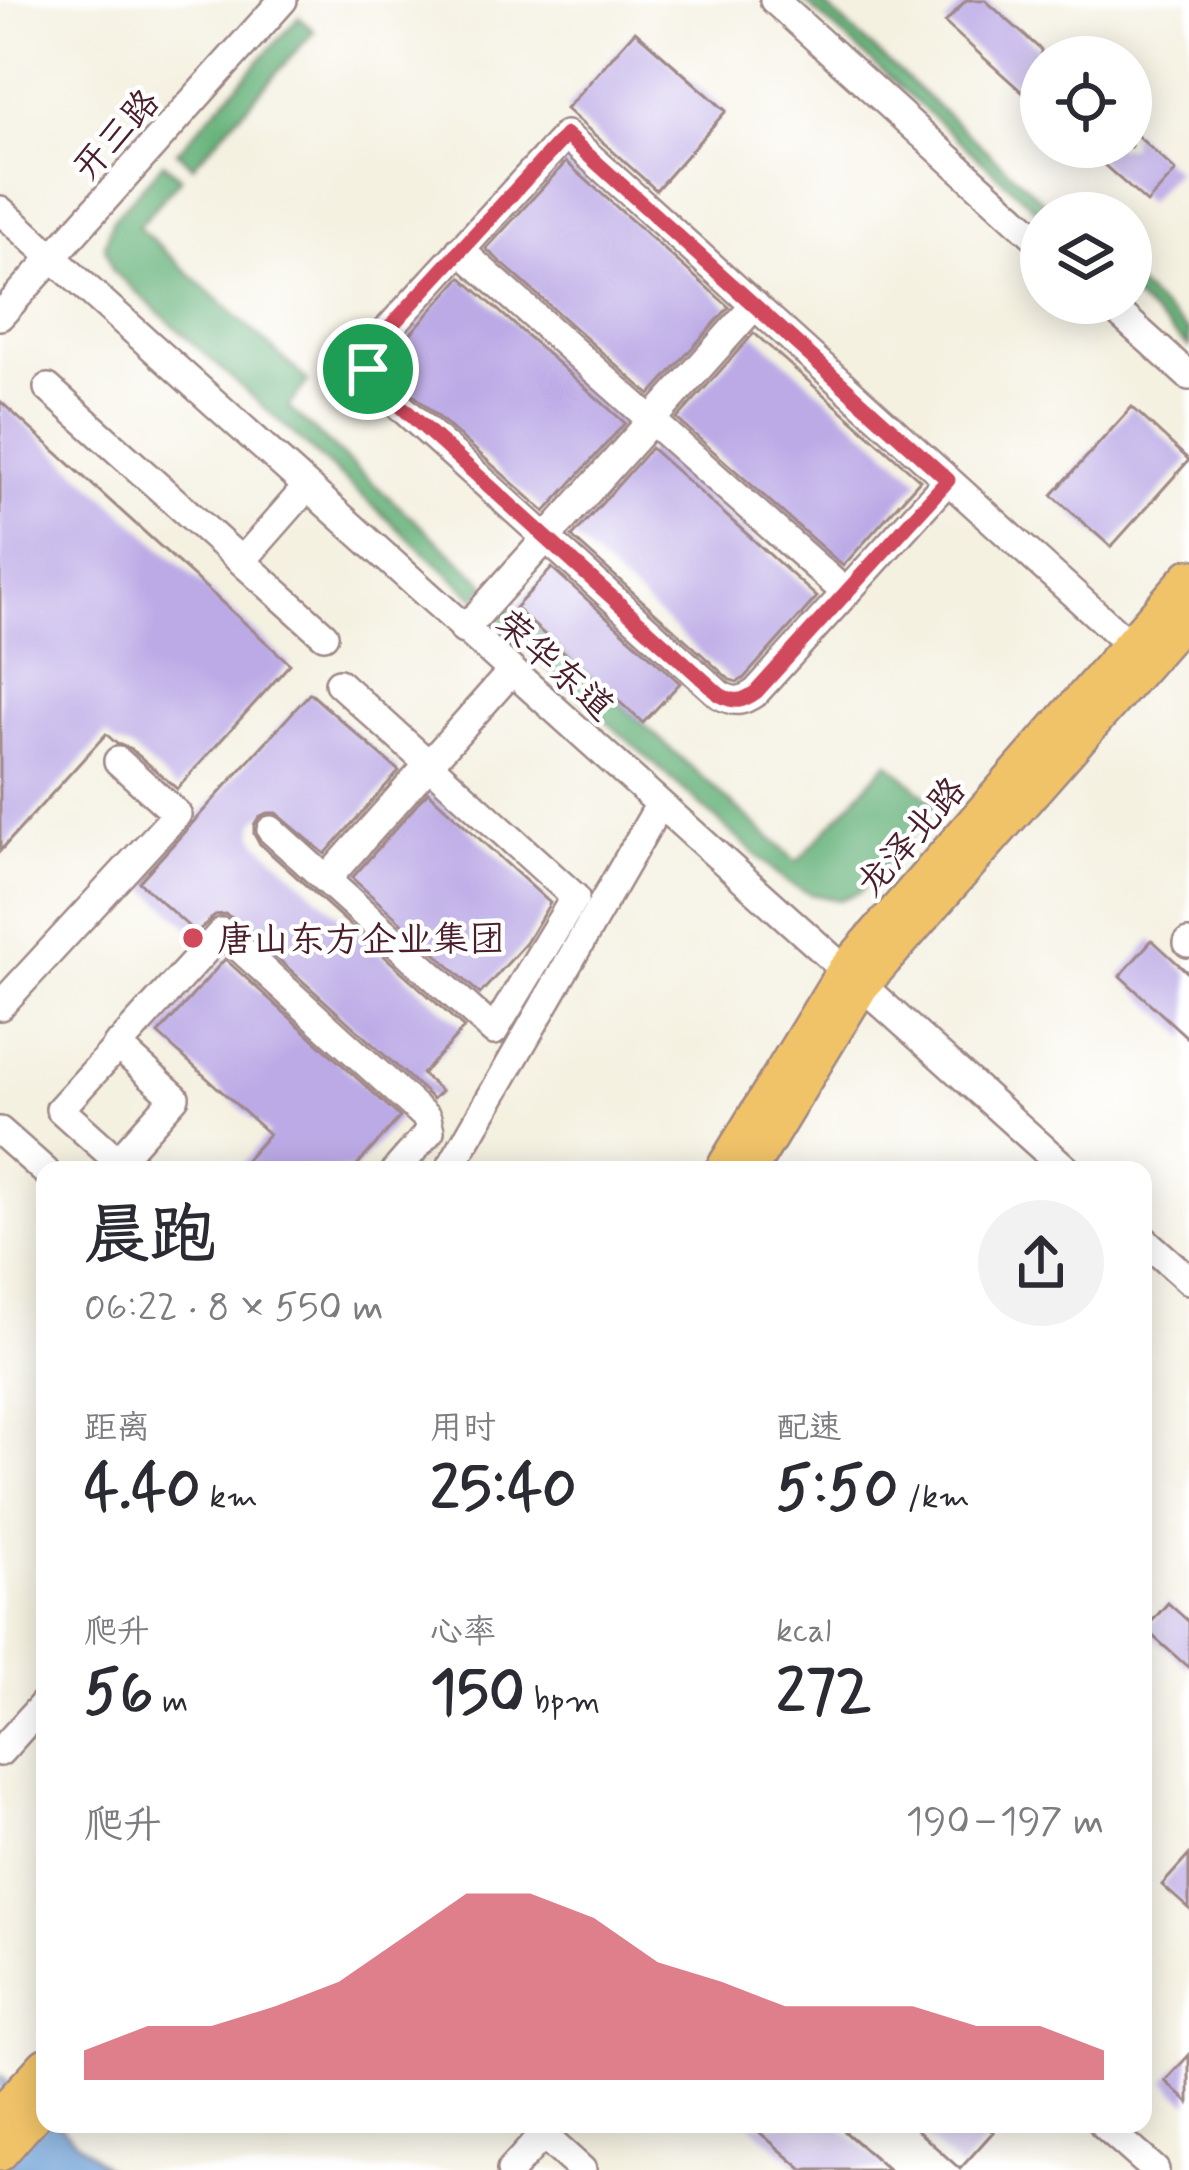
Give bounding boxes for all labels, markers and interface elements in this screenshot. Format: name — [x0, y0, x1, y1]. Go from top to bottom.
map controls — [1020, 36, 1152, 324]
button: locate — [1020, 36, 1152, 168]
street label: 开三路 — [64, 80, 171, 192]
button: layers — [1020, 192, 1152, 324]
pin — [317, 318, 419, 420]
icon: arrive — [335, 336, 401, 402]
street label: 荣华东道 — [484, 601, 623, 732]
street label: 龙泽北路 — [848, 769, 978, 908]
place label: 唐山东方企业集团 — [217, 918, 505, 965]
marker: 唐山东方企业集团 — [180, 925, 206, 951]
text: 晨跑 — [84, 1195, 216, 1281]
button: share — [978, 1200, 1104, 1326]
text: 06:22 · 8 × 550 m — [84, 1283, 384, 1334]
text: 距离 — [84, 1407, 150, 1451]
text: 用时 — [430, 1407, 496, 1451]
text: 配速 — [776, 1407, 842, 1451]
text: 4.40 — [84, 1451, 201, 1530]
text: 25:40 — [430, 1451, 577, 1530]
text: 5:50 — [776, 1451, 898, 1530]
text: km — [201, 1476, 258, 1520]
text: /km — [898, 1476, 970, 1520]
text: kcal — [776, 1610, 831, 1654]
text: 爬升 — [84, 1611, 150, 1655]
text: 心率 — [430, 1611, 496, 1655]
text: 272 — [776, 1654, 871, 1733]
text: 56 — [84, 1655, 153, 1734]
text: 150 — [430, 1655, 525, 1734]
text: m — [153, 1680, 188, 1724]
text: bpm — [525, 1680, 600, 1724]
text: 190–197 m — [906, 1797, 1104, 1848]
text: 爬升 — [84, 1801, 162, 1852]

